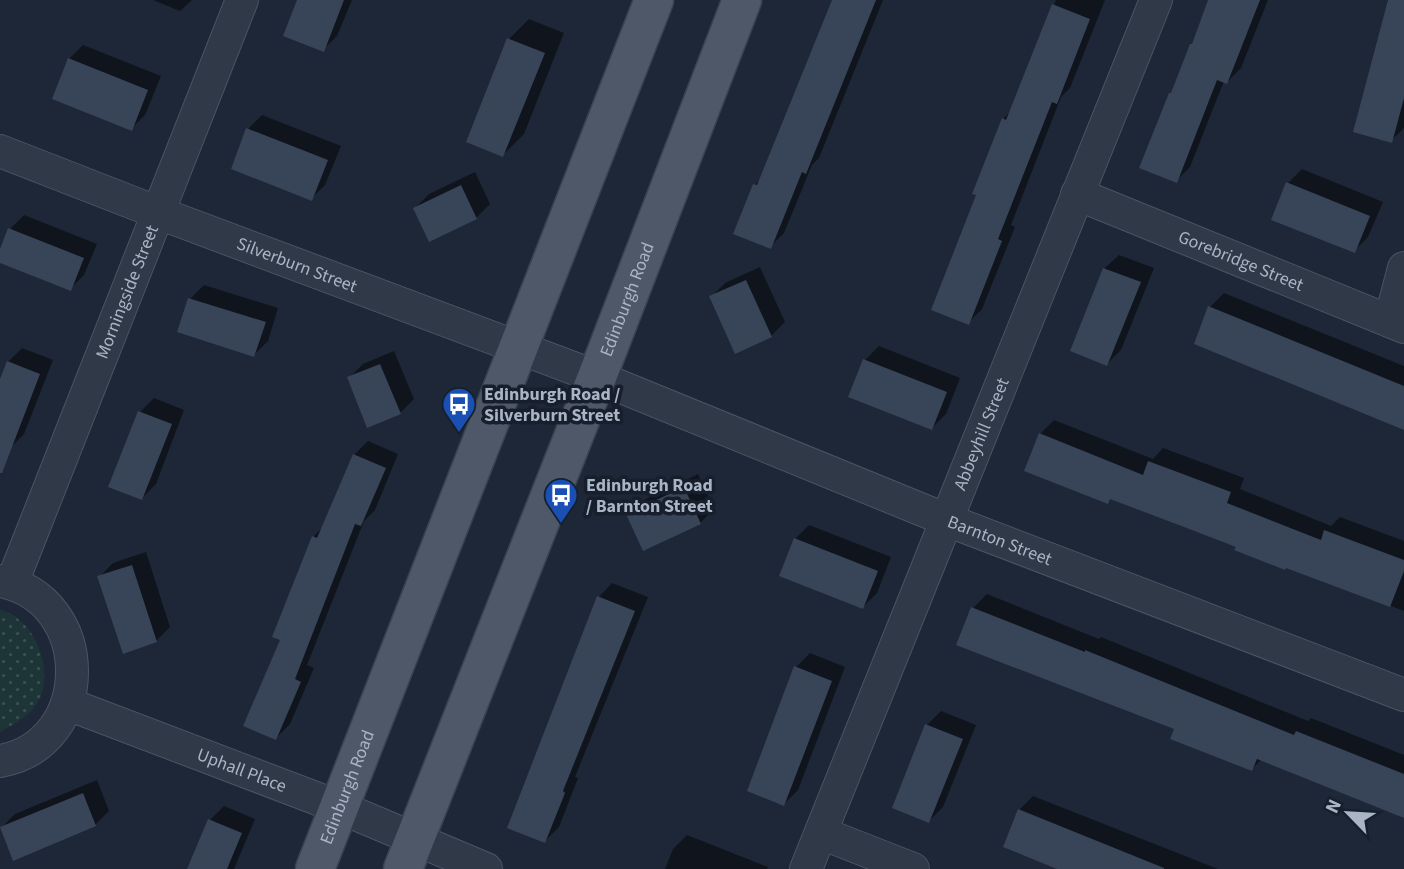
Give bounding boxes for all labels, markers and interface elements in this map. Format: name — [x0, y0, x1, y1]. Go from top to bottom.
street label: Morningside Street — [89, 221, 165, 362]
street label: Gorebridge Street — [1175, 224, 1307, 297]
street label: Silverburn Street — [233, 231, 361, 299]
street label: Edinburgh Road — [594, 239, 660, 360]
street label: Abbeyhill Street — [947, 374, 1015, 494]
place label: Edinburgh Road / Silverburn Street — [484, 382, 620, 428]
bus stop icon: Edinburgh Road / Silverburn Street — [440, 385, 478, 434]
place label: Edinburgh Road / Barnton Street — [586, 473, 713, 519]
bus stop icon: Edinburgh Road / Barnton Street — [542, 476, 580, 525]
street label: Barnton Street — [944, 509, 1056, 572]
street label: Edinburgh Road — [313, 726, 381, 848]
street label: Uphall Place — [194, 742, 290, 798]
north arrow — [1313, 778, 1383, 848]
text: N — [1319, 795, 1349, 818]

